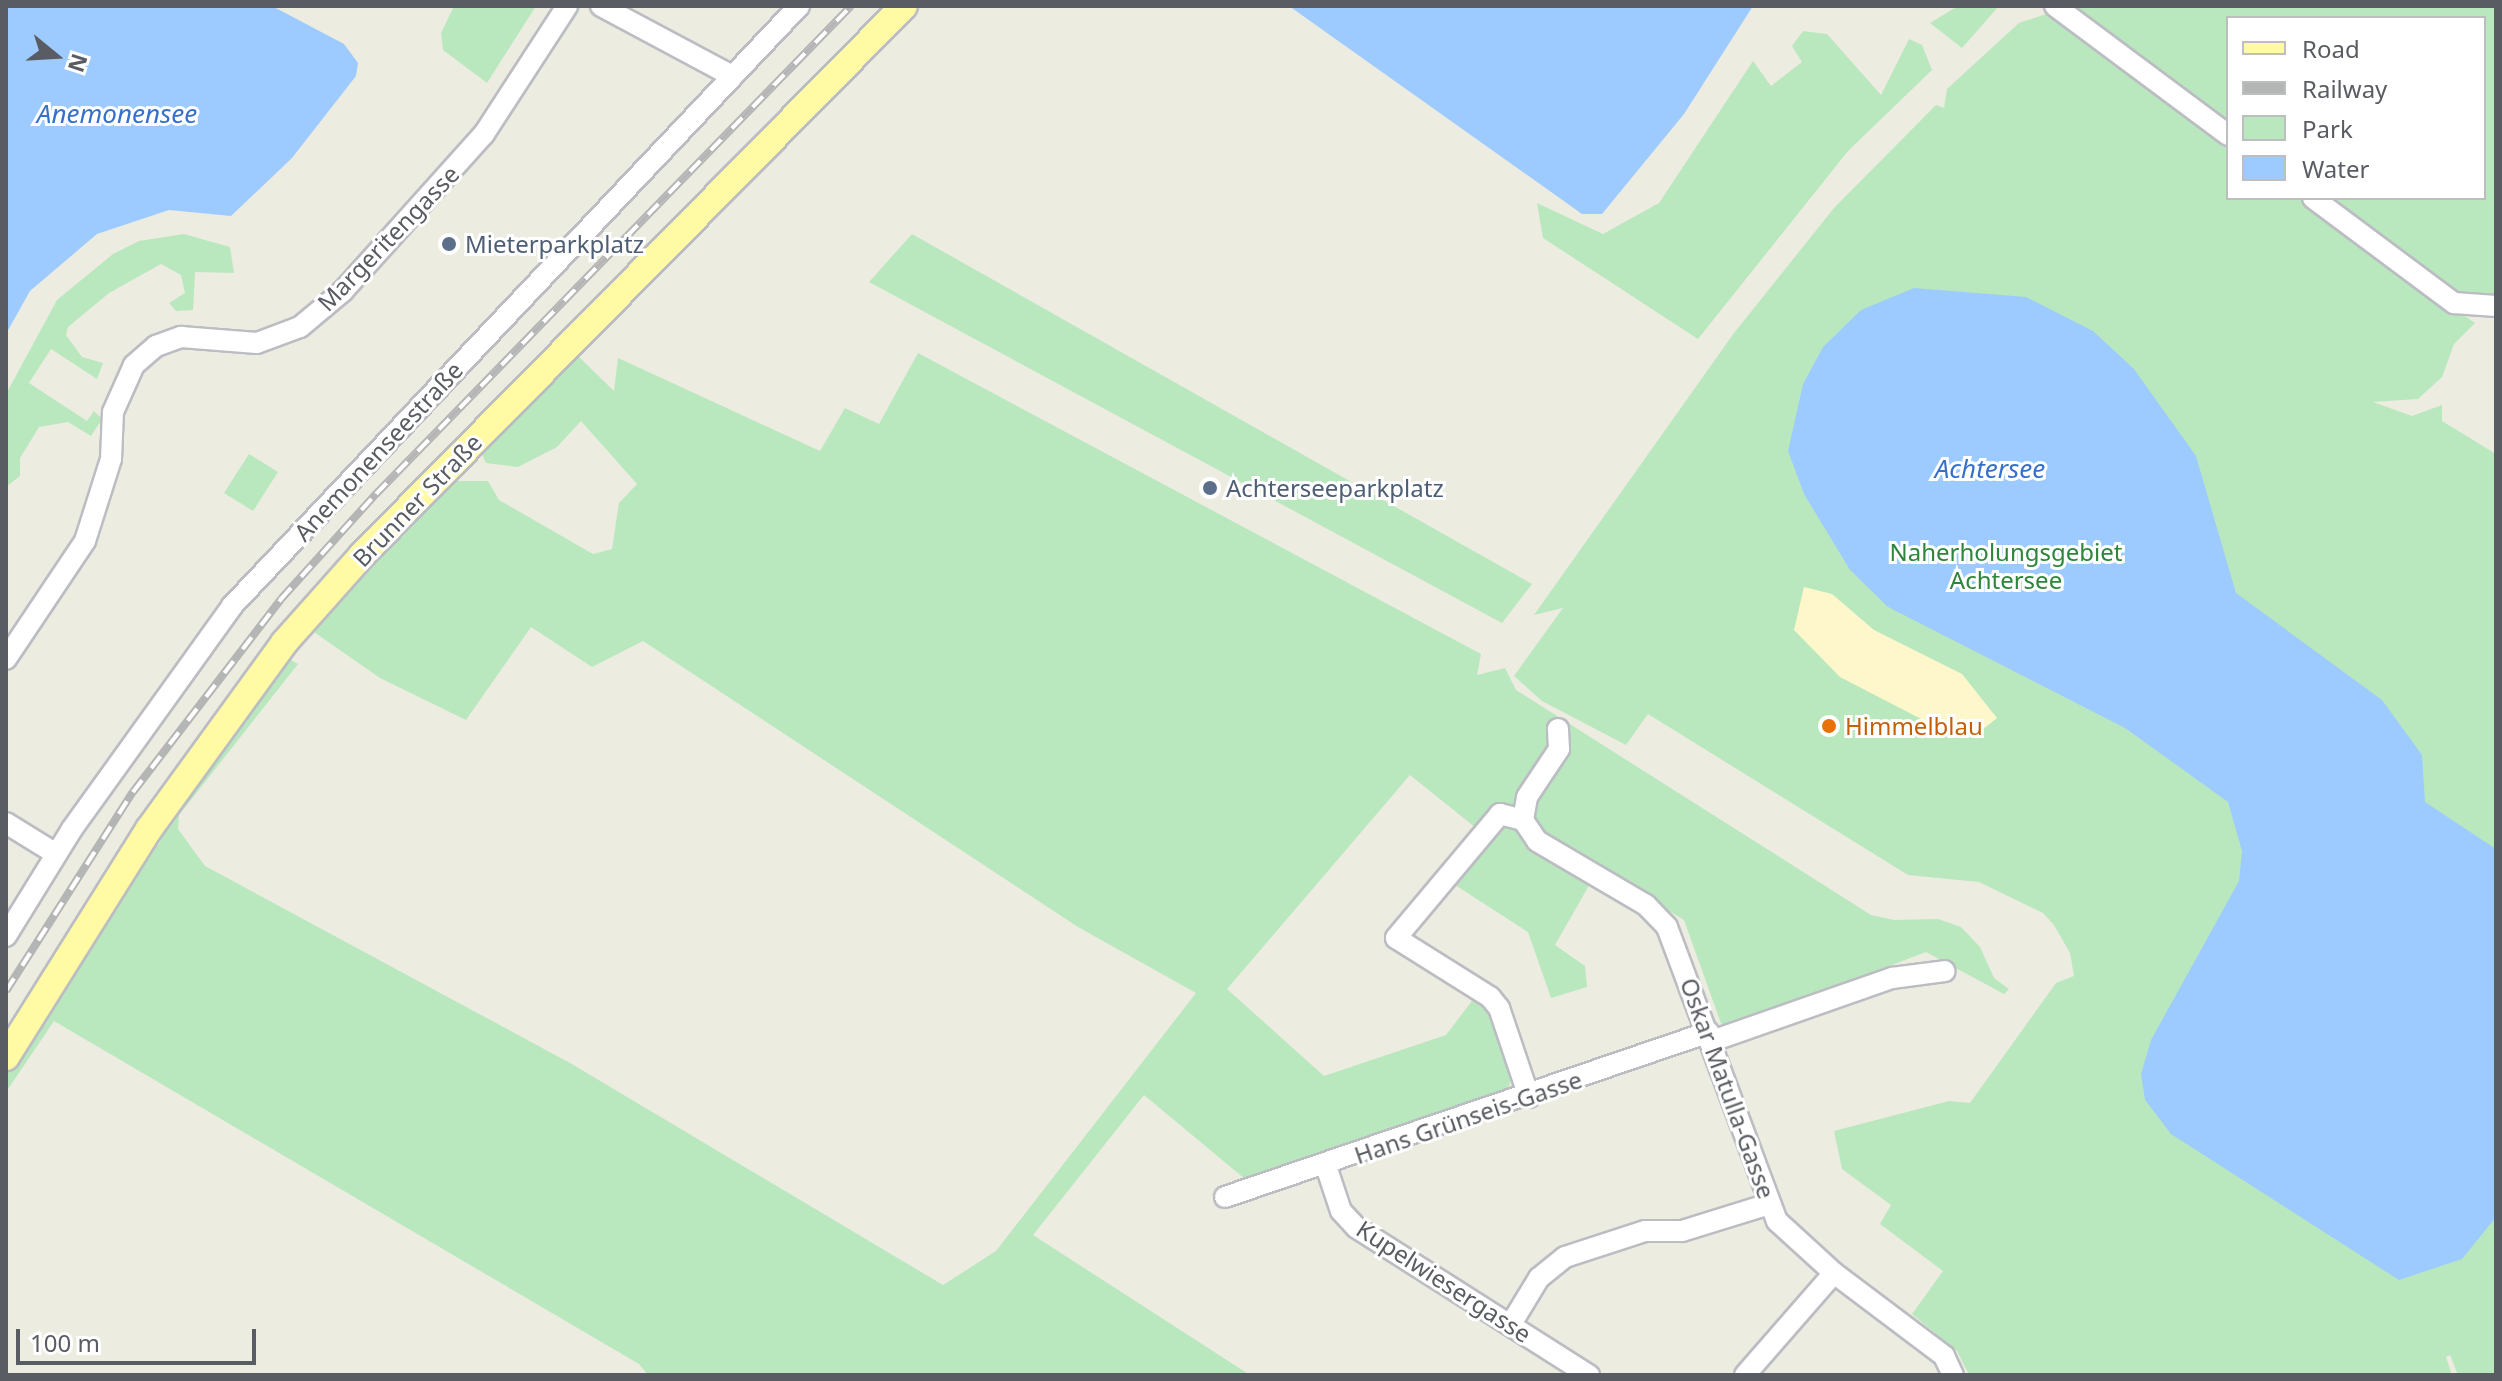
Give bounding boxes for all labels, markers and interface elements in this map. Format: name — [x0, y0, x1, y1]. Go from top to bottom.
north arrow — [16, 16, 96, 96]
legend — [2226, 16, 2486, 200]
text: Road — [2302, 32, 2360, 65]
text: N — [62, 50, 96, 77]
text: Railway — [2302, 72, 2387, 105]
water label: Anemonensee — [37, 98, 197, 130]
text: Park — [2302, 112, 2353, 145]
text: Water — [2302, 152, 2369, 185]
street label: Margeritengasse — [311, 159, 465, 317]
place label: Mieterparkplatz — [465, 230, 644, 258]
marker: Mieterparkplatz — [440, 235, 458, 253]
street label: Anemonenseestraße — [288, 356, 468, 546]
street label: Brunner Straße — [347, 428, 487, 572]
water label: Achtersee — [1935, 453, 2045, 485]
place label: Achterseeparkplatz — [1226, 474, 1444, 502]
marker: Achterseeparkplatz — [1201, 479, 1219, 497]
park label: Naherholungsgebiet Achtersee — [1890, 538, 2122, 594]
place label: Himmelblau — [1845, 712, 1983, 740]
marker: Himmelblau — [1820, 717, 1838, 735]
street label: Oskar Matulla-Gasse — [1675, 974, 1781, 1202]
street label: Hans Grünseis-Gasse — [1350, 1065, 1586, 1169]
street label: Kupelwiesergasse — [1351, 1214, 1537, 1348]
scale bar — [20, 1313, 260, 1363]
text: 100 m — [30, 1326, 100, 1359]

